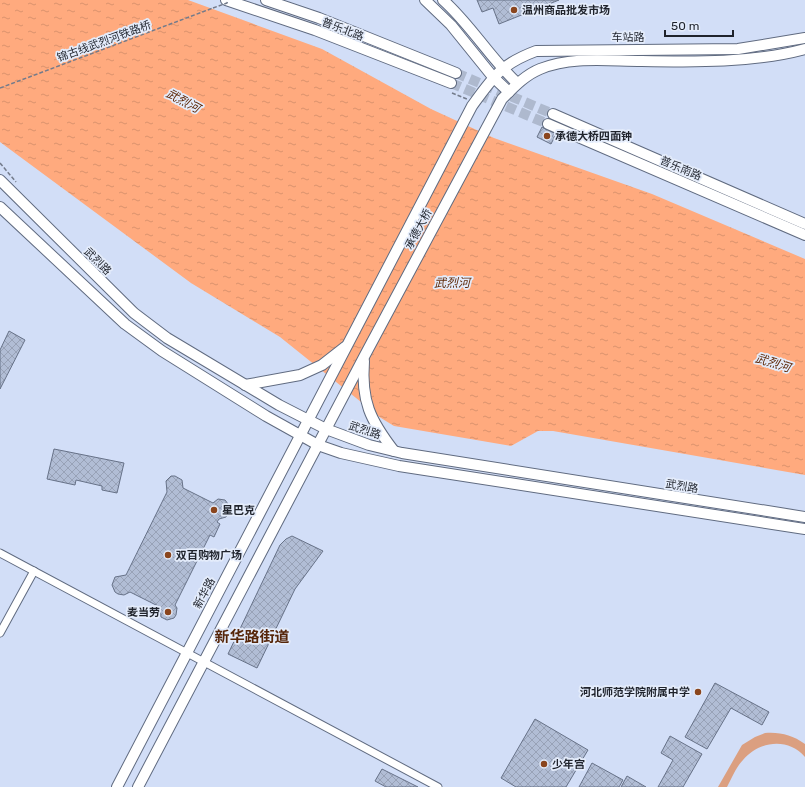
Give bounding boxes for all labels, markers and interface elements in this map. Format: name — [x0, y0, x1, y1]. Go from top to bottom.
place label: 温州商品批发市场 — [522, 4, 610, 17]
marker: 温州商品批发市场 — [509, 5, 519, 15]
scale bar — [665, 12, 733, 38]
street label: 普乐北路 — [320, 16, 366, 43]
street label: 锦古线武烈河铁路桥 — [55, 18, 153, 65]
text: 50 m — [671, 19, 699, 33]
street label: 车站路 — [612, 31, 645, 44]
water label: 武烈河 — [164, 86, 204, 117]
place label: 承德大桥四面钟 — [555, 130, 632, 143]
marker: 承德大桥四面钟 — [542, 131, 552, 141]
street label: 普乐南路 — [658, 154, 704, 183]
street label: 承德大桥 — [402, 207, 435, 252]
street label: 武烈路 — [81, 245, 114, 278]
water label: 武烈河 — [434, 276, 472, 290]
water label: 武烈河 — [754, 351, 794, 376]
street label: 武烈路 — [347, 419, 383, 442]
street label: 武烈路 — [665, 477, 699, 495]
place label: 星巴克 — [222, 504, 255, 517]
marker: 星巴克 — [209, 505, 219, 515]
place label: 双百购物广场 — [176, 549, 242, 562]
marker: 双百购物广场 — [163, 550, 173, 560]
street label: 新华路 — [191, 576, 218, 611]
place label: 麦当劳 — [127, 606, 160, 619]
marker: 麦当劳 — [163, 607, 173, 617]
district label: 新华路街道 — [214, 628, 290, 646]
place label: 河北师范学院附属中学 — [580, 686, 690, 699]
marker: 河北师范学院附属中学 — [693, 687, 703, 697]
place label: 少年宫 — [552, 758, 585, 771]
marker: 少年宫 — [539, 759, 549, 769]

